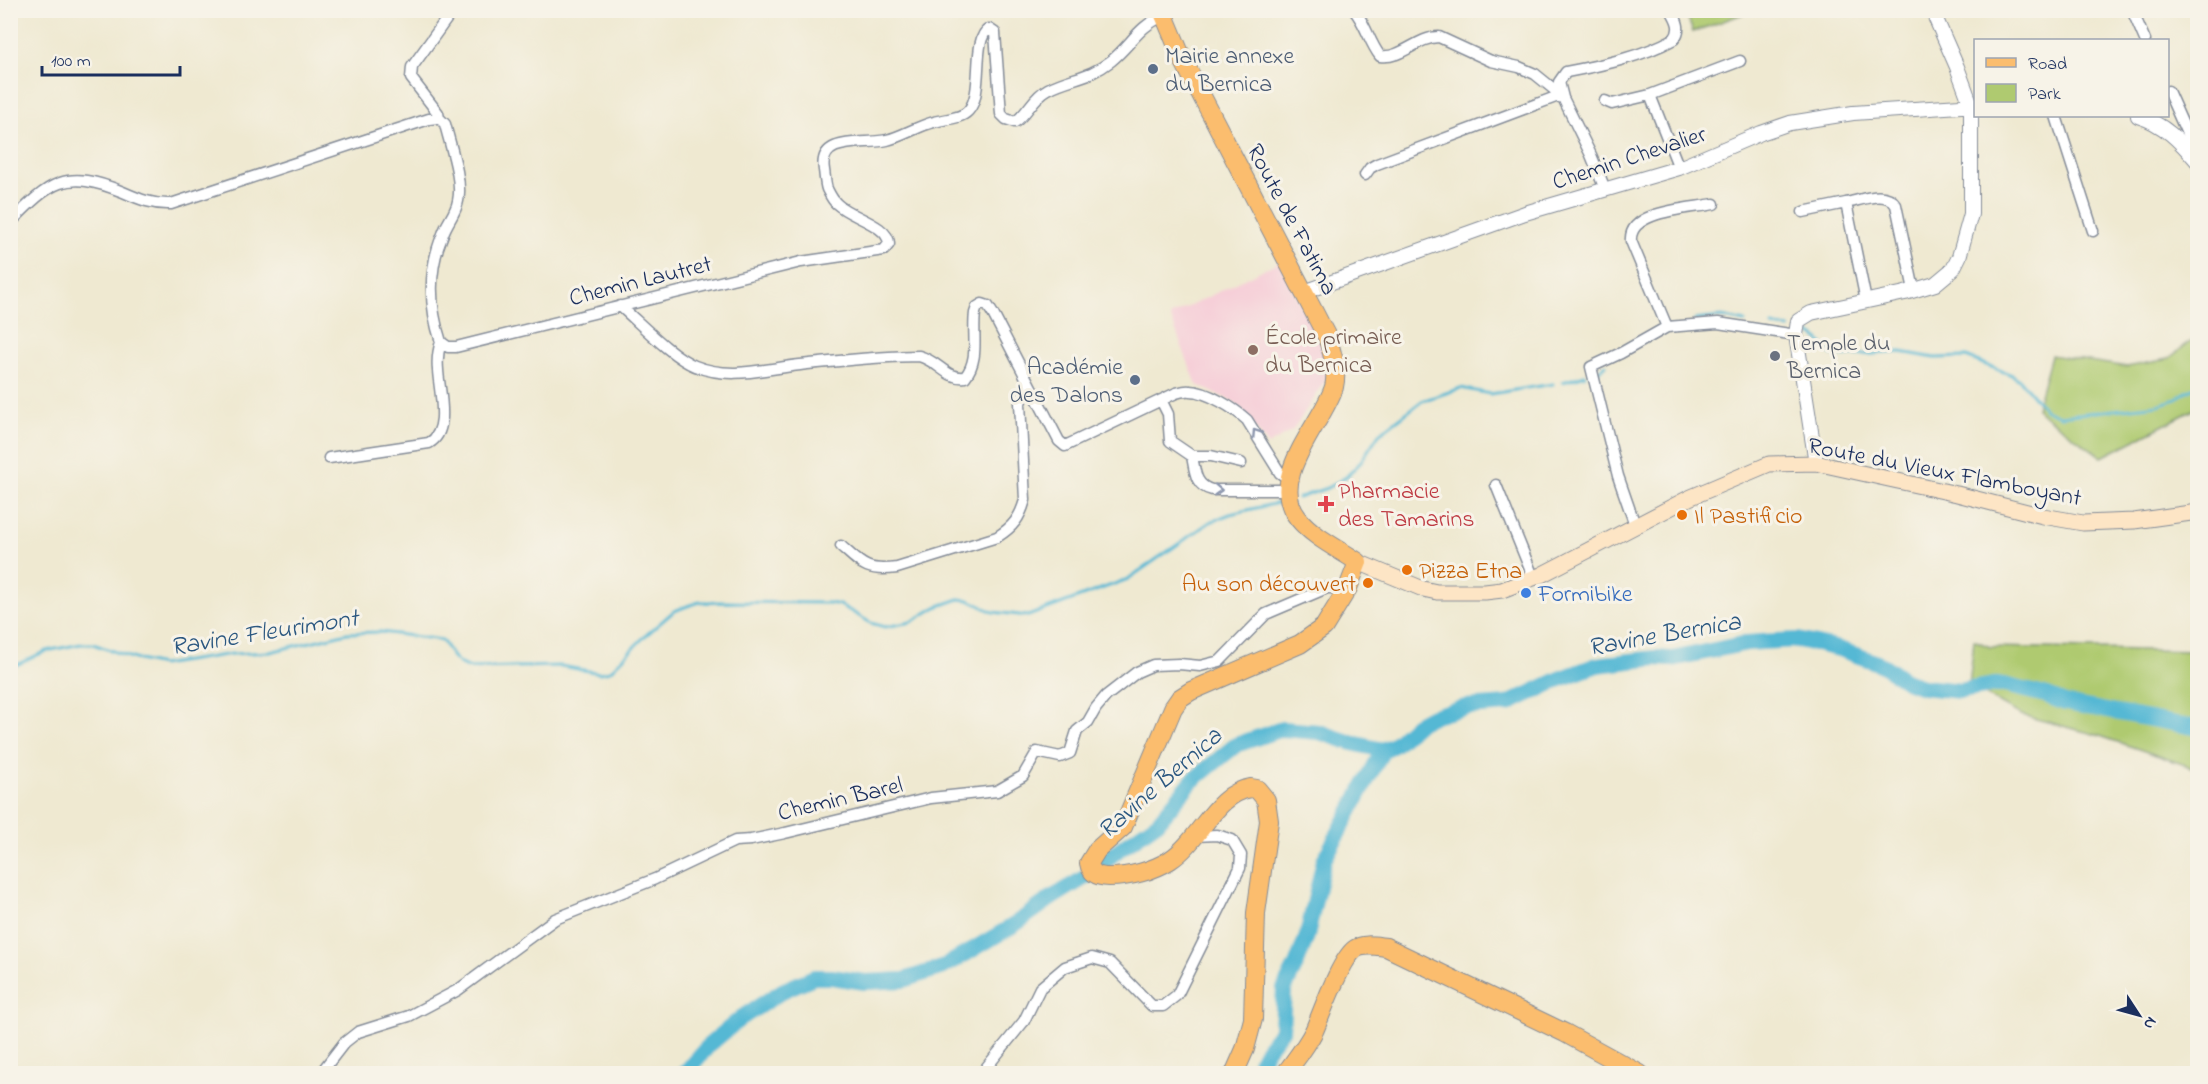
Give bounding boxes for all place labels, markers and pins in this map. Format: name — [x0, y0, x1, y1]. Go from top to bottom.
place label: Mairie annexe du Bernica — [1165, 40, 1294, 103]
marker: Mairie annexe du Bernica — [1146, 62, 1160, 76]
place label: École primaire du Bernica — [1265, 321, 1402, 384]
place label: Temple du Bernica — [1786, 327, 1890, 390]
marker: École primaire du Bernica — [1246, 343, 1260, 357]
marker: Temple du Bernica — [1768, 349, 1782, 363]
place label: Académie des Dalons — [1009, 351, 1123, 414]
marker: Académie des Dalons — [1128, 373, 1142, 387]
place label: Pharmacie des Tamarins — [1338, 475, 1475, 538]
marker: Pharmacie des Tamarins — [1319, 497, 1333, 511]
place label: Il Pastificio — [1694, 500, 1803, 535]
marker: Il Pastificio — [1675, 508, 1689, 522]
place label: Pizza Etna — [1419, 555, 1522, 590]
marker: Pizza Etna — [1400, 563, 1414, 577]
place label: Au son découvert — [1182, 568, 1356, 603]
marker: Au son découvert — [1361, 576, 1375, 590]
place label: Formibike — [1537, 578, 1633, 613]
marker: Formibike — [1519, 586, 1533, 600]

